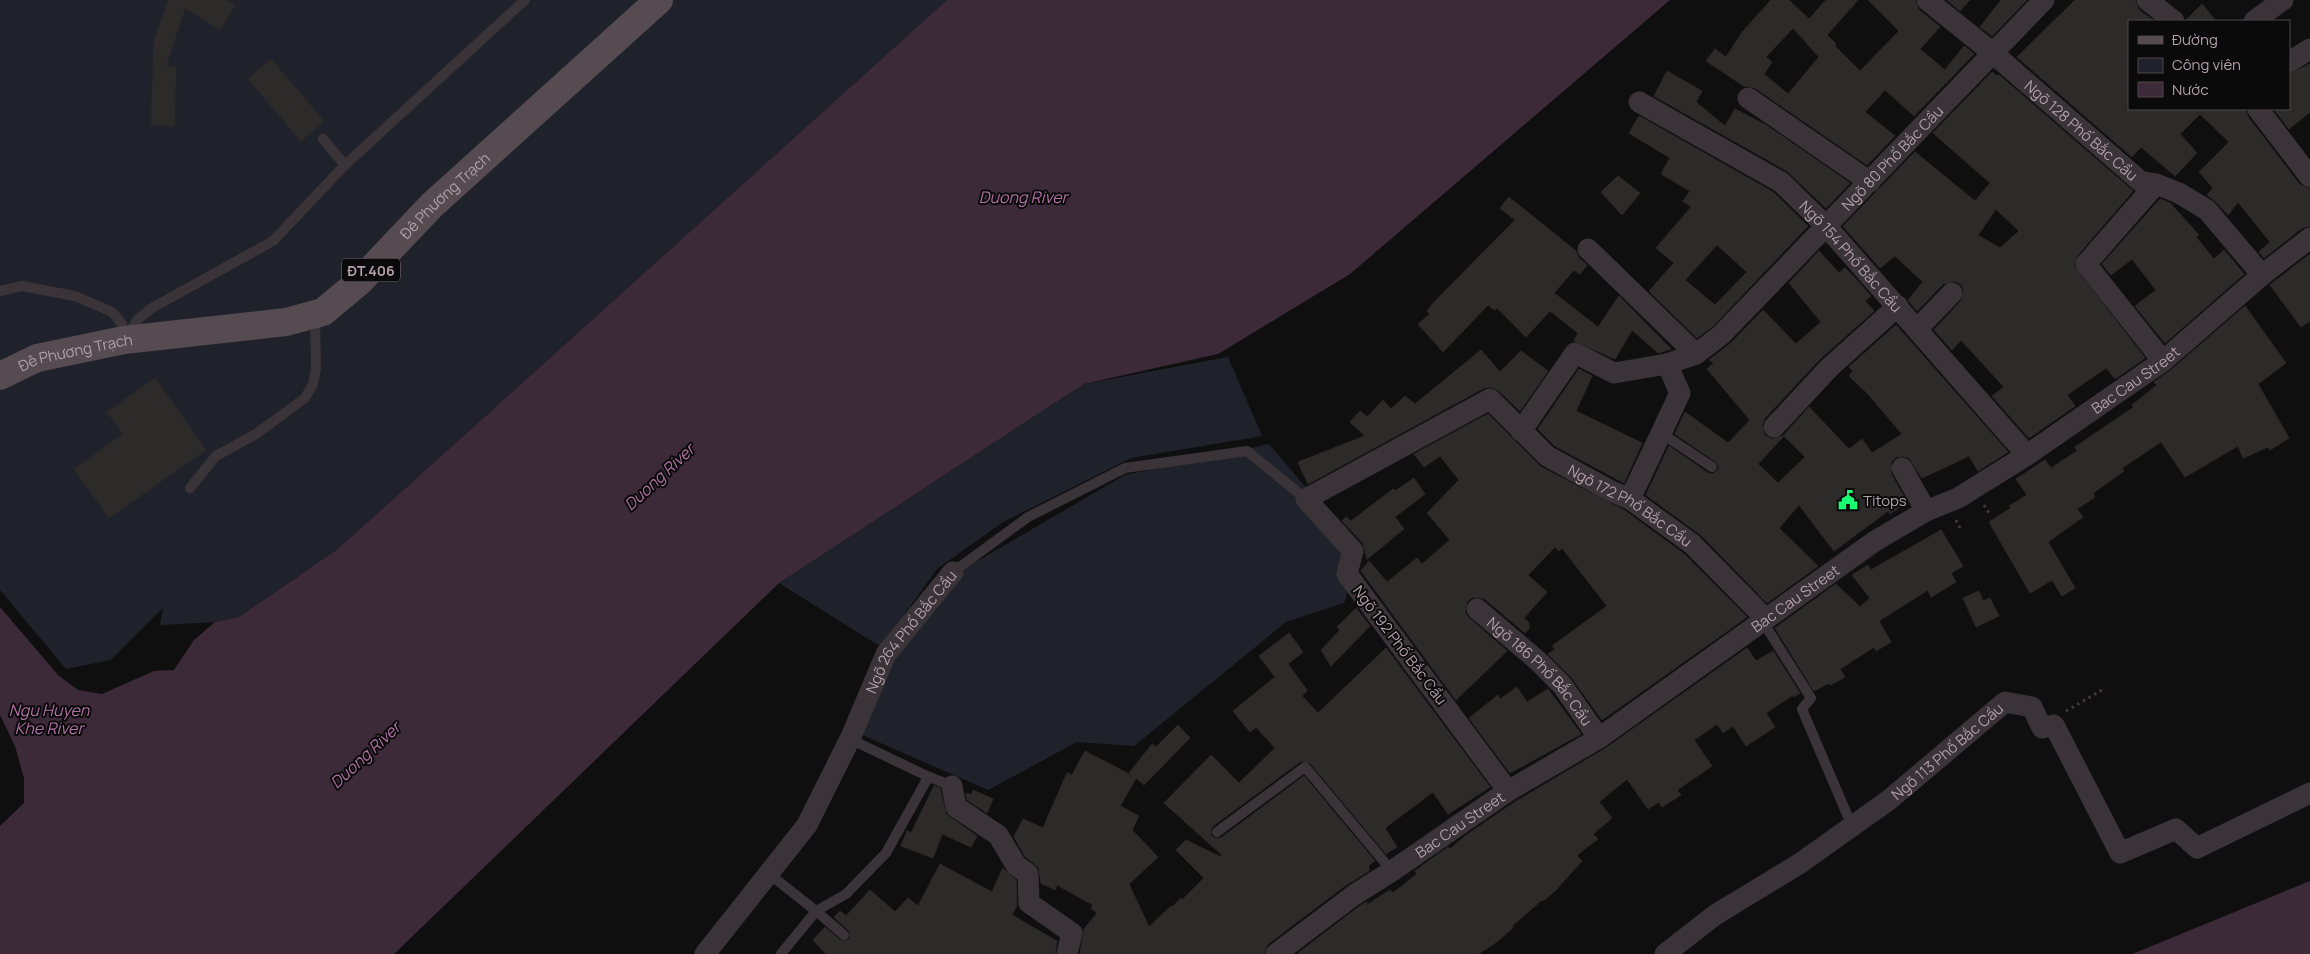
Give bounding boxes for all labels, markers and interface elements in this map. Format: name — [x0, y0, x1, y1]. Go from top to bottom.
legend — [2128, 20, 2290, 110]
text: Đường — [2172, 29, 2218, 50]
text: Công viên — [2172, 54, 2241, 75]
street label: Ngõ 128 Phố Bắc Cầu — [2020, 75, 2143, 185]
text: Nước — [2172, 79, 2209, 100]
street label: Ngõ 80 Phố Bắc Cầu — [1836, 100, 1948, 215]
street label: Đê Phương Trạch — [395, 147, 494, 243]
water label: Duong River — [979, 186, 1070, 208]
street label: Ngõ 154 Phố Bắc Cầu — [1795, 195, 1907, 316]
road number: ĐT.406 — [342, 258, 400, 282]
street label: Đê Phương Trạch — [15, 329, 134, 376]
street label: Bac Cau Street — [2087, 341, 2184, 418]
water label: Duong River — [619, 437, 701, 515]
street label: Ngõ 172 Phố Bắc Cầu — [1564, 459, 1697, 551]
public building icon: Titops — [1837, 489, 1859, 511]
place label: Titops — [1863, 490, 1907, 511]
street label: Bac Cau Street — [1747, 559, 1844, 637]
street label: Ngõ 264 Phố Bắc Cầu — [860, 565, 961, 696]
street label: Ngõ 192 Phố Bắc Cầu — [1348, 581, 1452, 709]
street label: Ngõ 186 Phố Bắc Cầu — [1483, 612, 1598, 730]
street label: Ngõ 113 Phố Bắc Cầu — [1886, 698, 2008, 804]
water label: Ngu Huyen Khe River — [9, 699, 90, 739]
water label: Duong River — [325, 715, 407, 793]
street label: Bac Cau Street — [1411, 786, 1508, 862]

